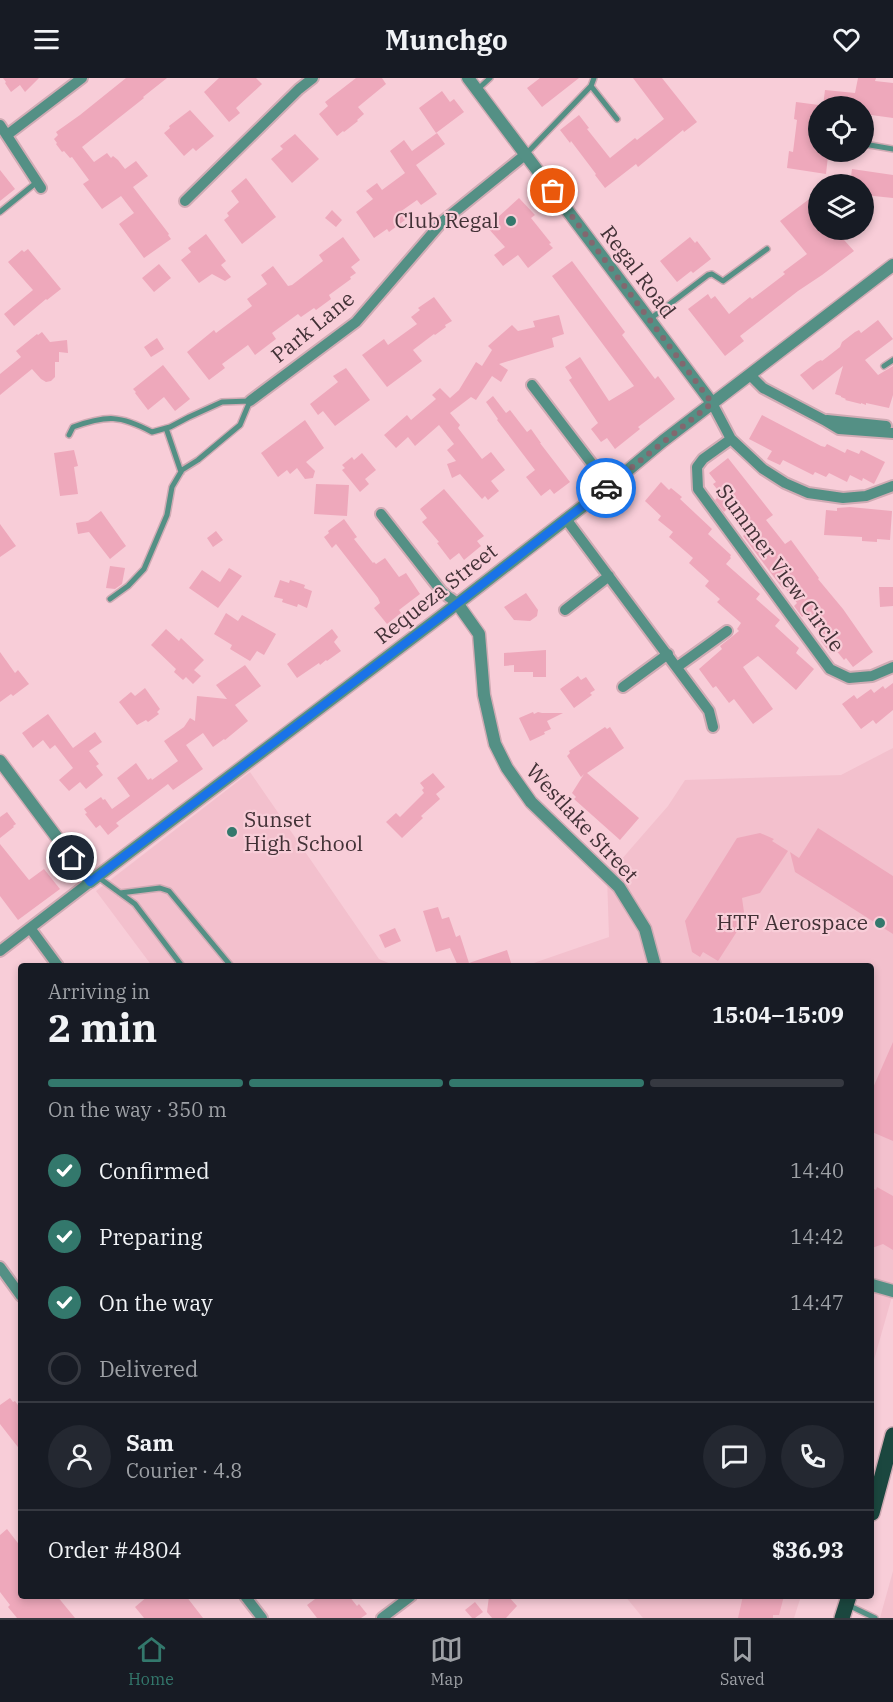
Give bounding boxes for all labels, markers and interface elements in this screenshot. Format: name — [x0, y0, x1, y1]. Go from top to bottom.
text: Munchgo — [385, 22, 508, 57]
icon: menu — [30, 23, 63, 56]
icon: heart — [830, 23, 863, 56]
map controls — [808, 96, 874, 240]
button: locate — [808, 96, 874, 162]
pin — [527, 165, 578, 216]
icon: bag — [536, 174, 569, 207]
button: layers — [808, 174, 874, 240]
place label: Club Regal — [394, 206, 499, 234]
marker: Club Regal — [504, 214, 518, 228]
street label: Regal Road — [595, 219, 683, 324]
street label: Park Lane — [265, 284, 360, 368]
courier — [576, 458, 636, 518]
icon: car — [590, 472, 623, 505]
street label: Summer View Circle — [710, 478, 851, 657]
street label: Requeza Street — [368, 537, 502, 650]
street label: Westlake Street — [520, 757, 645, 888]
place label: Sunset High School — [244, 805, 363, 857]
marker: Sunset High School — [225, 825, 239, 839]
pin — [46, 832, 97, 883]
icon: home — [55, 841, 88, 874]
place label: HTF Aerospace — [716, 908, 868, 936]
marker: HTF Aerospace — [873, 916, 887, 930]
text: Arriving in — [48, 978, 150, 1005]
text: 15:04–15:09 — [712, 1000, 844, 1029]
text: 2 min — [48, 1002, 157, 1053]
text: On the way · 350 m — [48, 1096, 227, 1123]
icon: check — [48, 1154, 81, 1187]
text: Confirmed — [99, 1156, 210, 1185]
text: 14:40 — [790, 1157, 844, 1184]
icon: check — [48, 1220, 81, 1253]
text: Preparing — [99, 1222, 203, 1251]
text: 14:42 — [790, 1223, 844, 1250]
icon: check — [48, 1286, 81, 1319]
text: On the way — [99, 1288, 213, 1317]
text: 14:47 — [790, 1289, 844, 1316]
text: Delivered — [99, 1354, 198, 1383]
button: person — [48, 1425, 111, 1488]
button: chat — [703, 1425, 766, 1488]
button: phone — [781, 1425, 844, 1488]
text: Sam — [126, 1428, 174, 1457]
text: Courier · 4.8 — [126, 1457, 242, 1484]
text: Order #4804 — [48, 1535, 182, 1564]
text: $36.93 — [772, 1535, 844, 1564]
tab: Home — [128, 1633, 174, 1689]
tab: Map — [430, 1633, 463, 1689]
tab: Saved — [720, 1633, 765, 1689]

